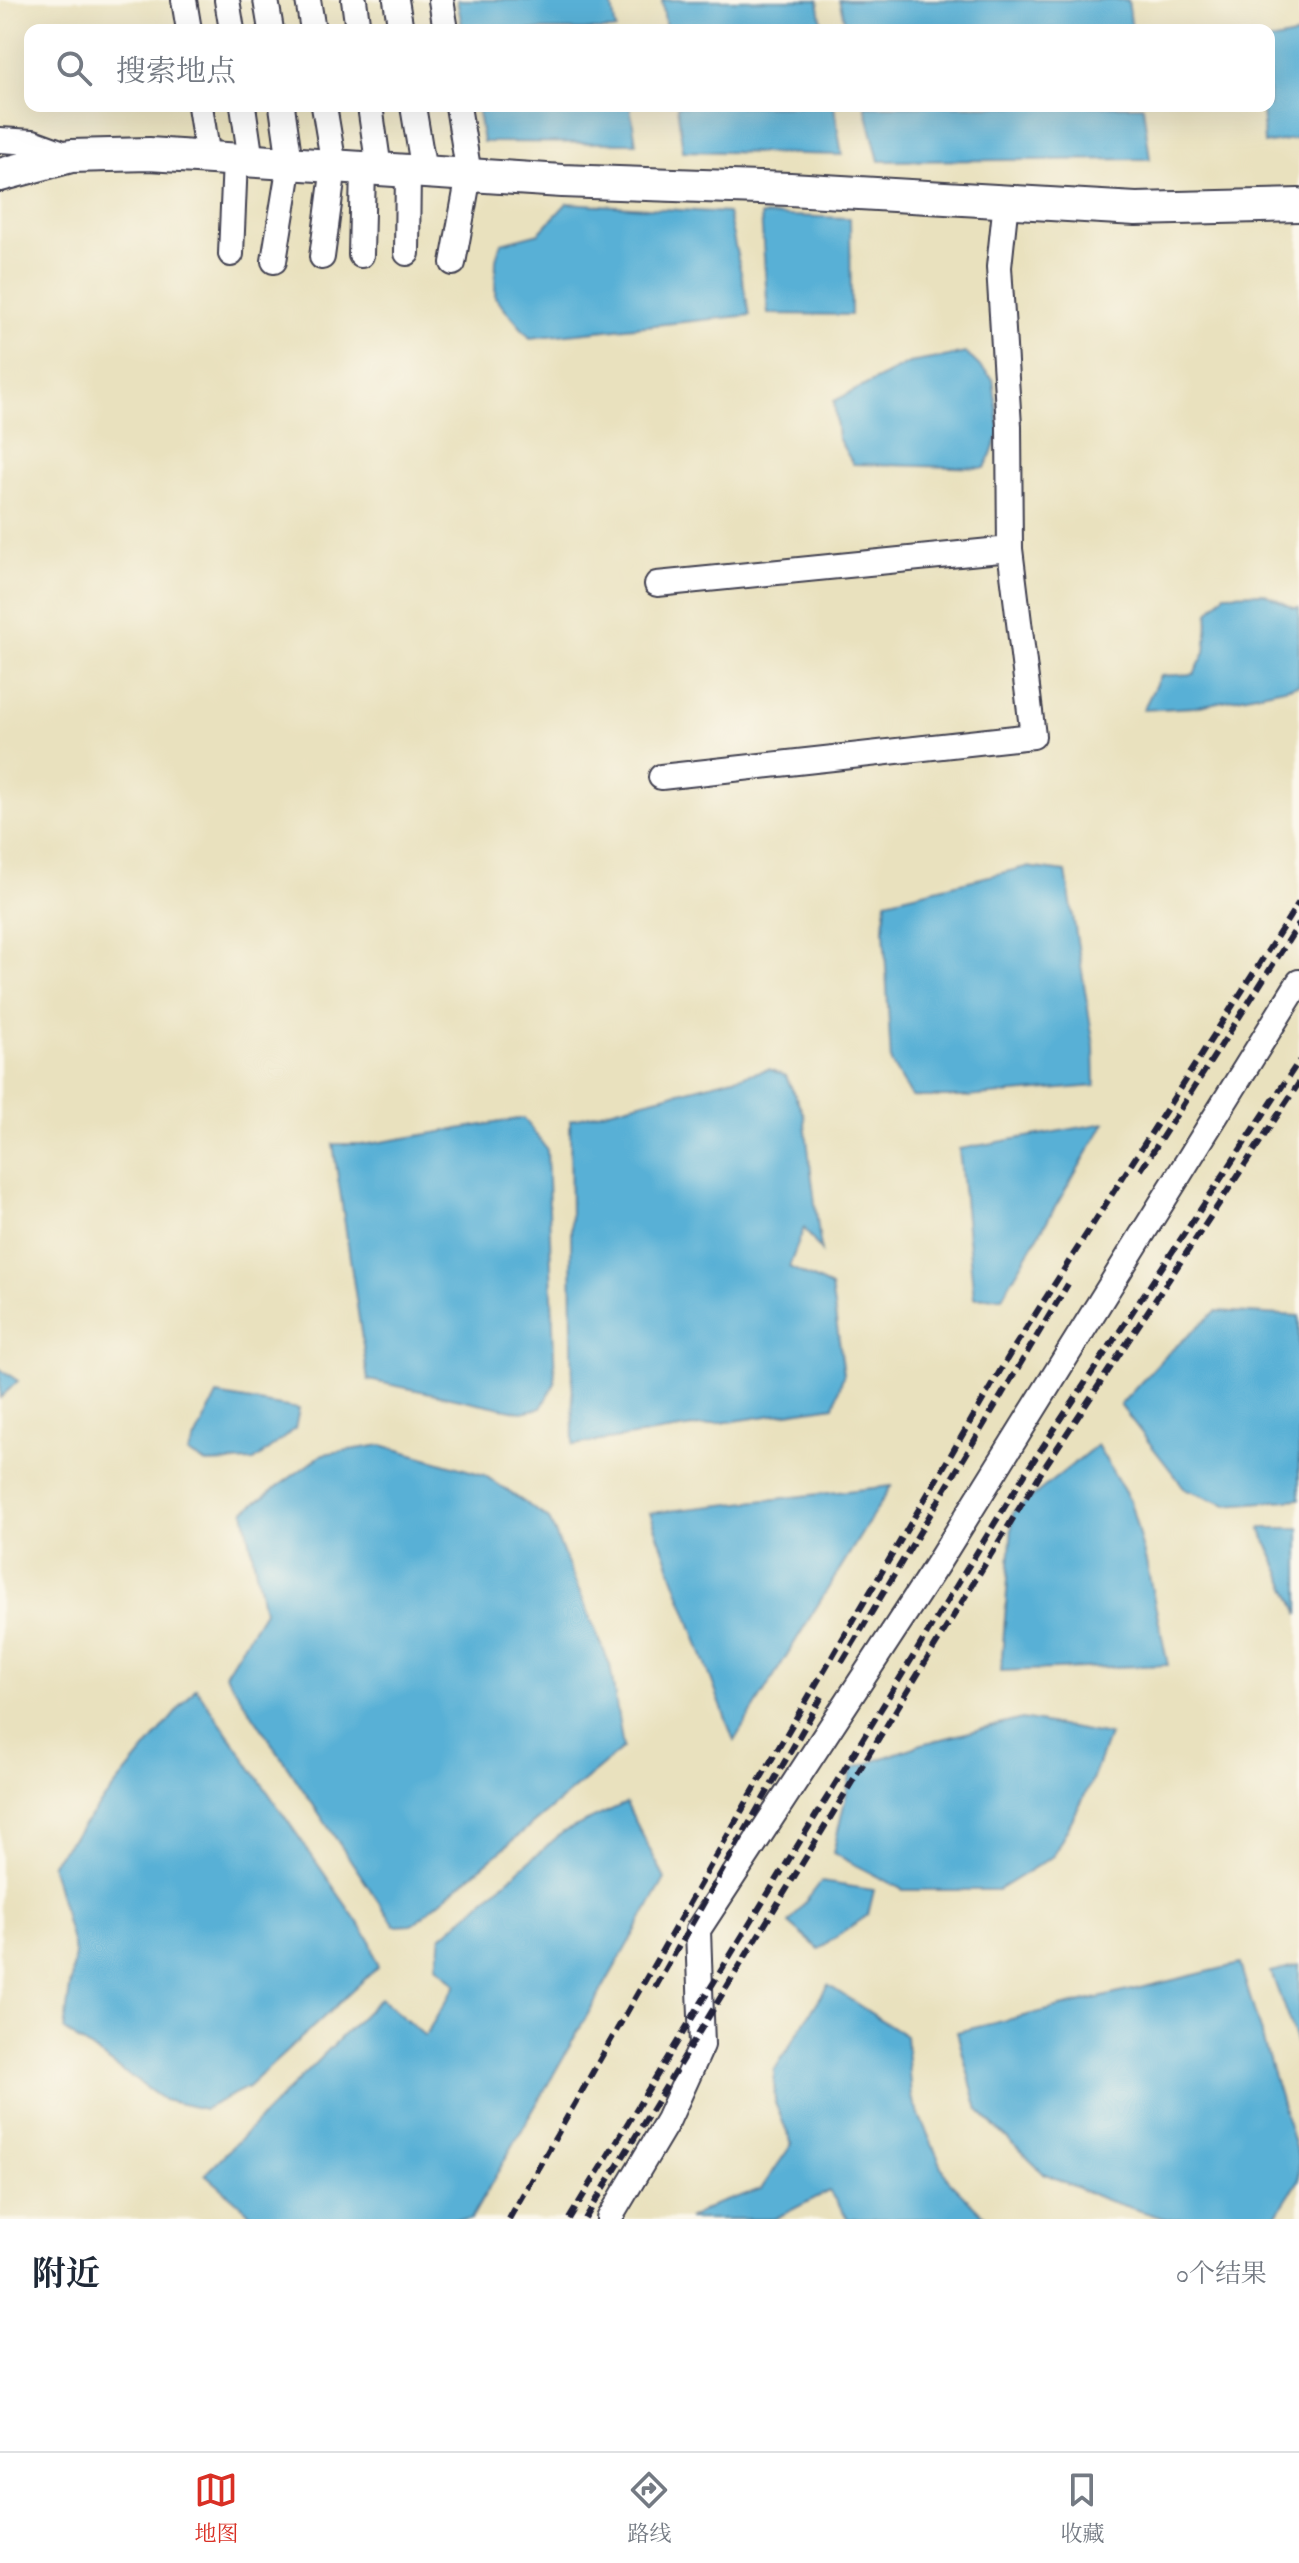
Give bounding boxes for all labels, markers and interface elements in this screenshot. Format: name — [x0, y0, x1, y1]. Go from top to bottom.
search box — [24, 24, 1275, 112]
icon: search — [52, 46, 96, 90]
text: 搜索地点 — [116, 53, 236, 90]
text: 附近 — [32, 2253, 100, 2296]
text: 0个结果 — [1176, 2258, 1267, 2290]
tab: 地图 — [194, 2468, 239, 2548]
tab: 路线 — [627, 2468, 672, 2548]
tab: 收藏 — [1060, 2468, 1105, 2548]

